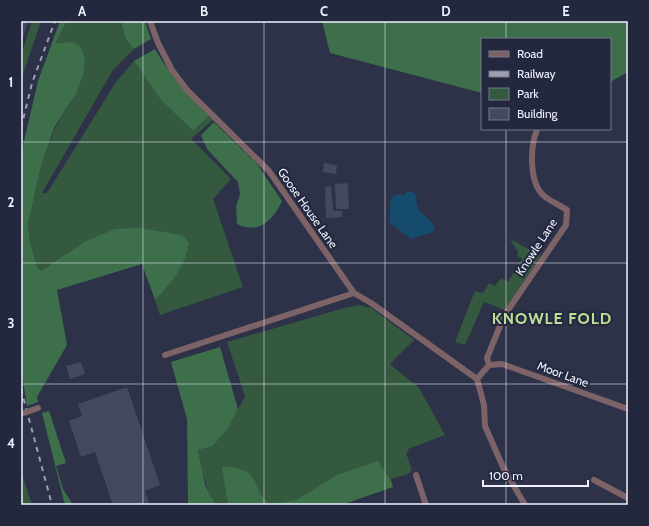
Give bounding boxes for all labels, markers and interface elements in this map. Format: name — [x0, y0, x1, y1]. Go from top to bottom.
text: A — [78, 3, 87, 19]
text: B — [200, 3, 208, 19]
text: C — [320, 3, 328, 19]
text: D — [441, 3, 451, 19]
text: E — [562, 3, 570, 19]
legend — [481, 38, 611, 130]
text: Road — [517, 46, 543, 61]
text: Railway — [517, 66, 555, 81]
text: 1 — [9, 74, 13, 90]
text: Park — [517, 86, 539, 101]
text: Building — [517, 106, 559, 121]
street label: Goose House Lane — [275, 165, 341, 251]
text: 2 — [8, 194, 15, 210]
street label: Knowle Lane — [512, 216, 560, 278]
district label: KNOWLE FOLD — [492, 309, 612, 328]
text: 3 — [7, 315, 15, 331]
street label: Moor Lane — [535, 358, 591, 390]
text: 4 — [7, 435, 15, 451]
scale bar — [483, 462, 588, 488]
text: 100 m — [489, 468, 523, 483]

